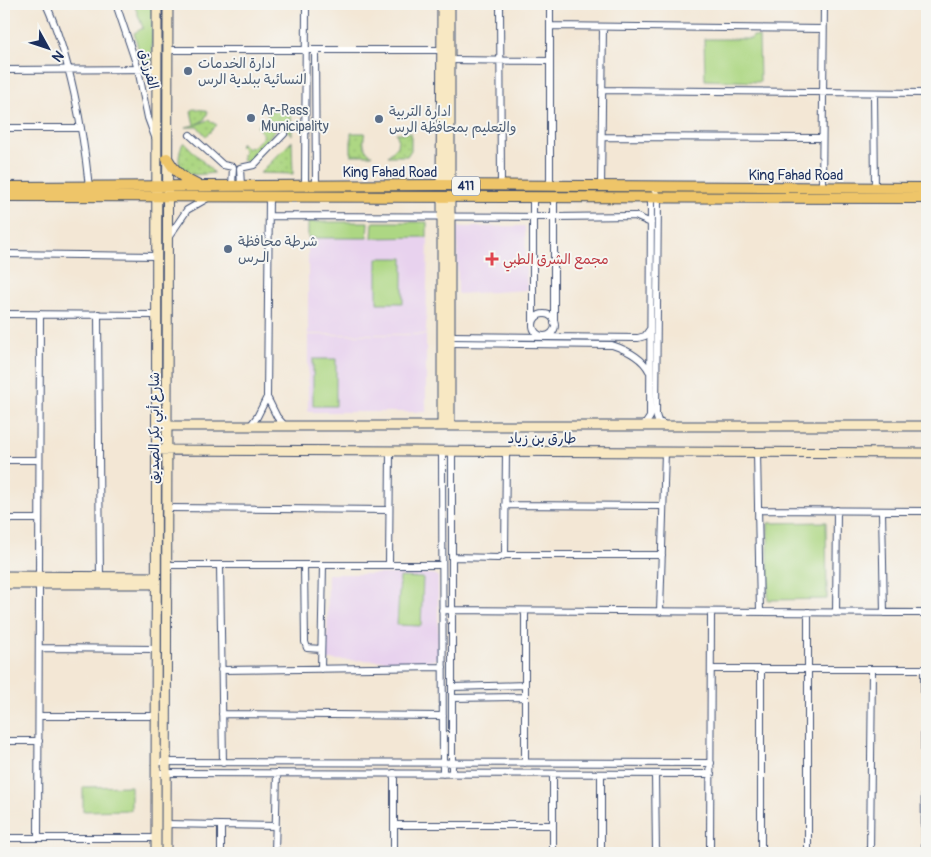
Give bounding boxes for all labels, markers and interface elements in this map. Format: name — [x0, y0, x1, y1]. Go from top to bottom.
north arrow — [22, 22, 72, 72]
text: N — [48, 47, 67, 65]
street label: الفرزدق — [135, 47, 162, 91]
place label: ادارة الخدمات النسائية ببلدية الرس — [198, 55, 307, 88]
marker: ادارة الخدمات النسائية ببلدية الرس — [182, 65, 194, 77]
place label: Ar-Rass Municipality — [261, 102, 329, 135]
place label: ادارة التربية والتعليم بمحافظة الرس — [389, 103, 516, 138]
marker: Ar-Rass Municipality — [245, 112, 257, 124]
marker: ادارة التربية والتعليم بمحافظة الرس — [373, 113, 385, 125]
street label: King Fahad Road — [343, 164, 438, 181]
street label: King Fahad Road — [749, 167, 844, 184]
road number: 411 — [452, 177, 480, 196]
place label: شرطة محافظة الـرس — [238, 233, 318, 266]
marker: شرطة محافظة الـرس — [222, 243, 234, 255]
place label: مجمع الشرق الطبي — [503, 251, 609, 272]
marker: مجمع الشرق الطبي — [485, 252, 499, 266]
street label: شارع أبي بكر الصديق — [146, 372, 167, 484]
street label: طارق بن زياد — [508, 430, 576, 447]

